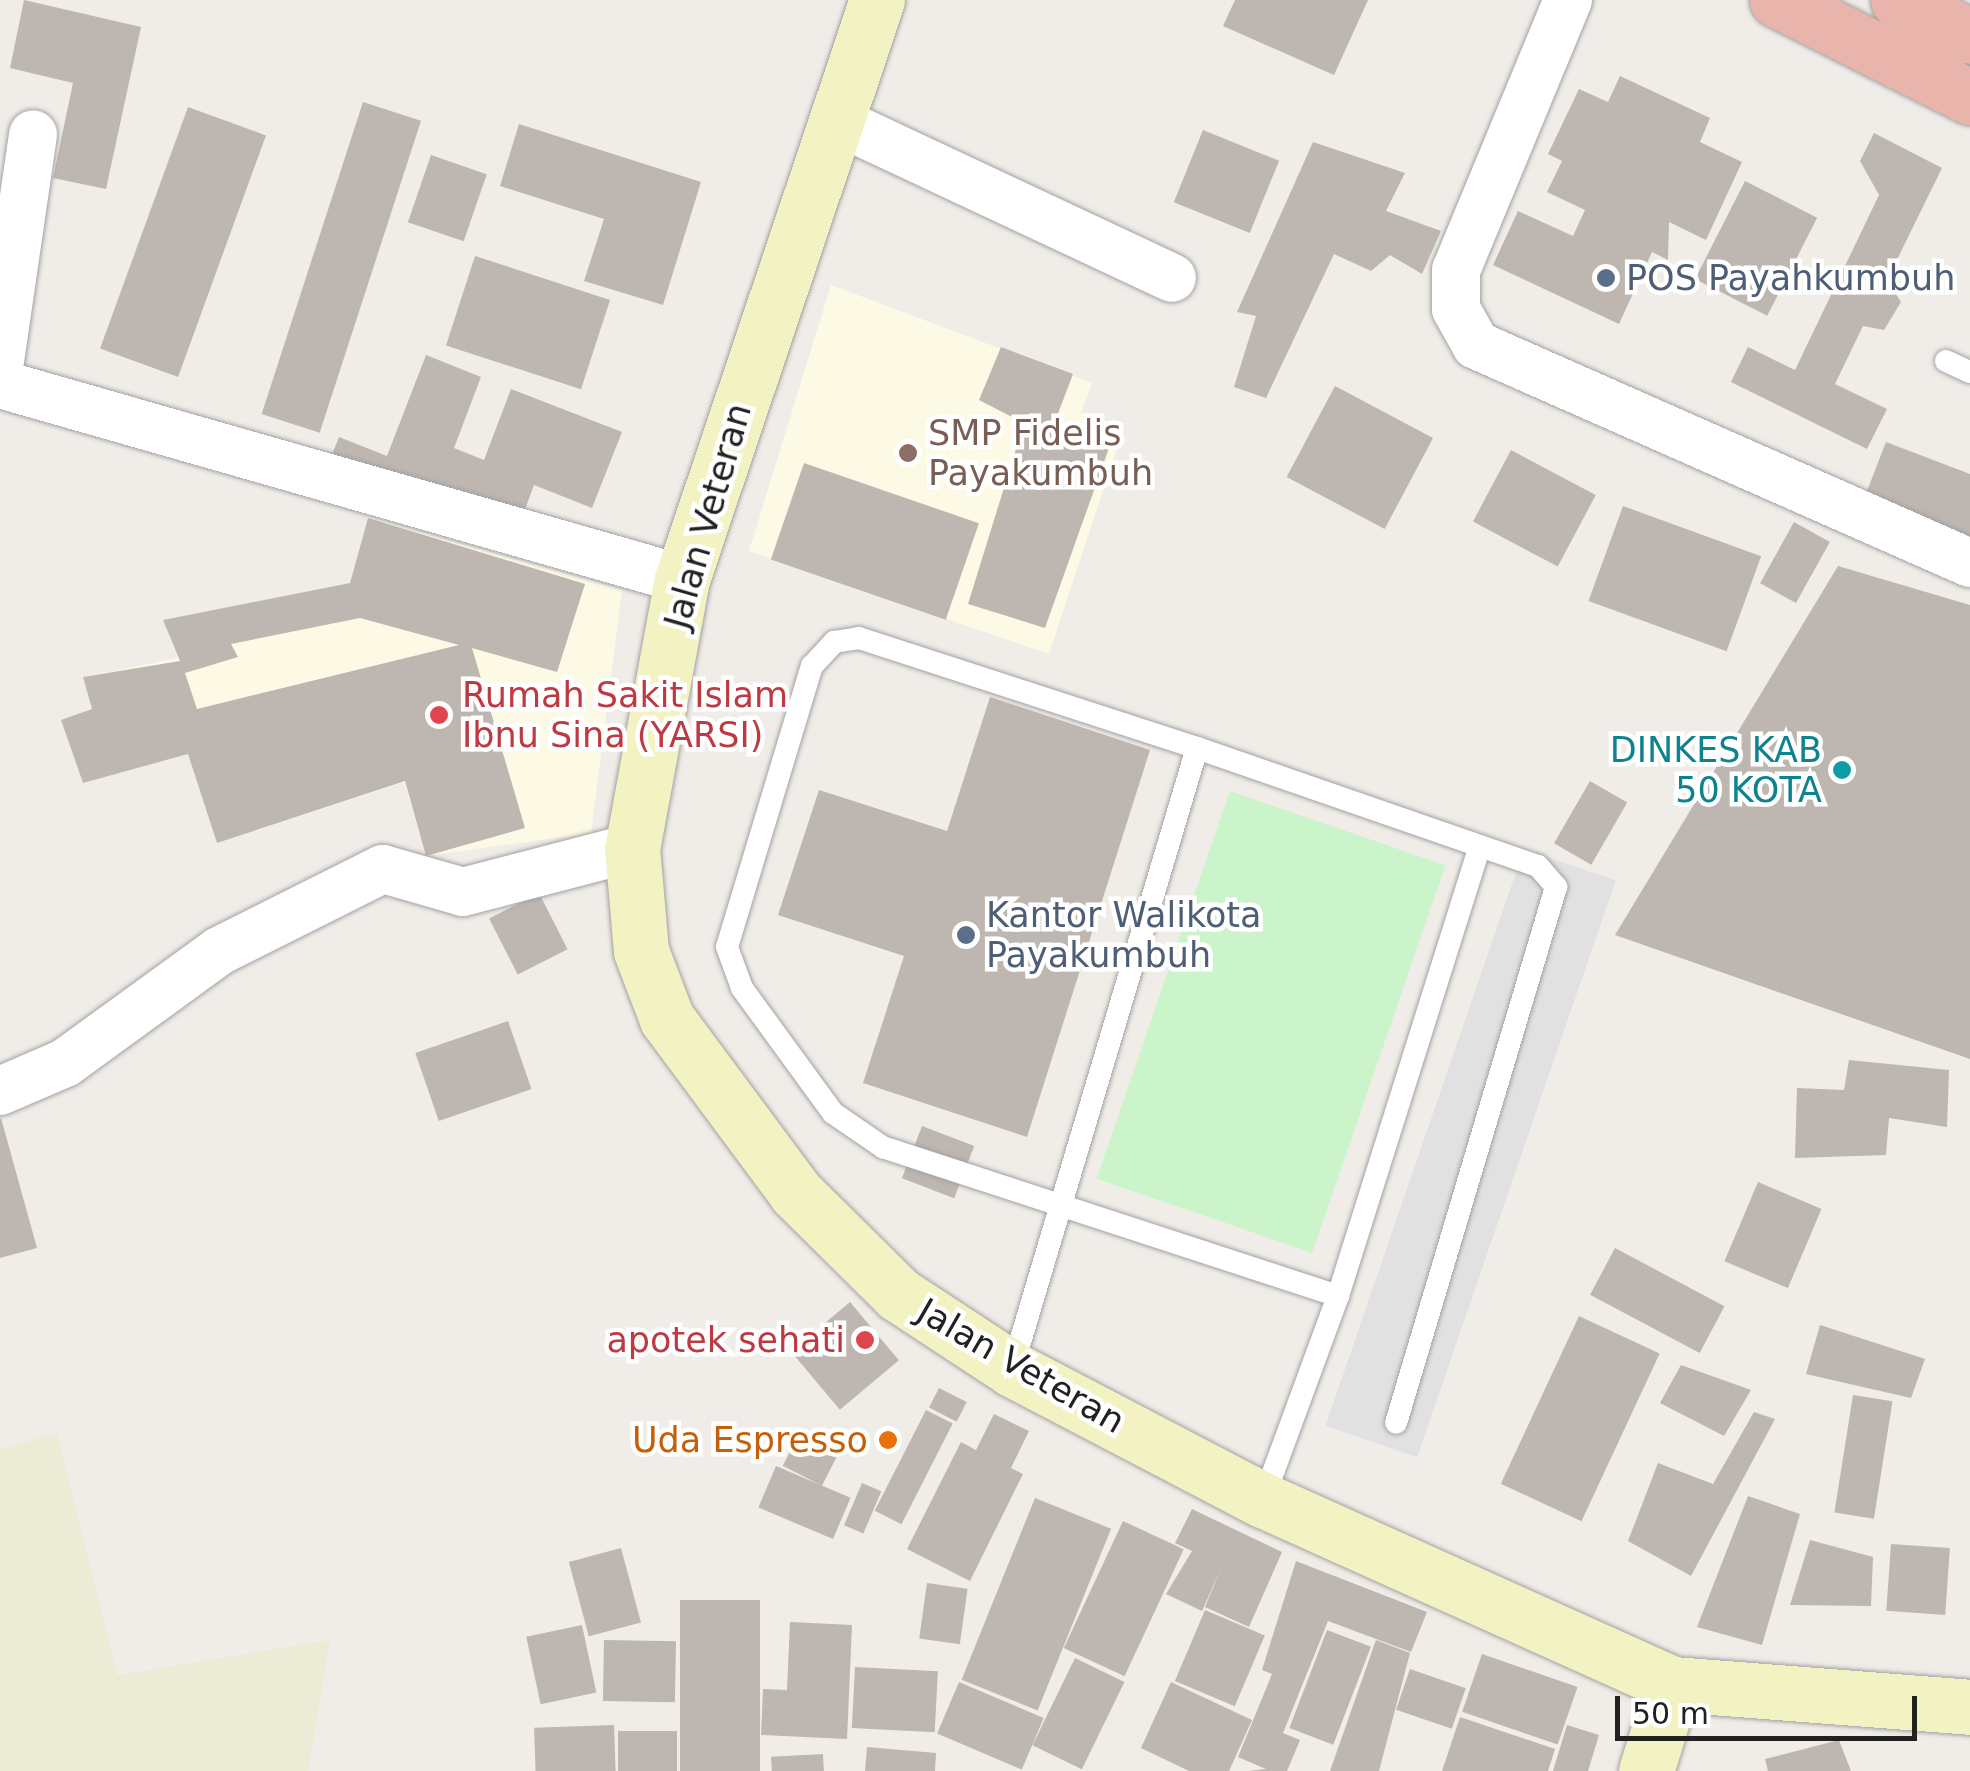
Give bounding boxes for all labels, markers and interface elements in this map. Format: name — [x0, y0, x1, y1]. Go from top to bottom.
place label: POS Payahkumbuh — [1626, 257, 1955, 299]
marker: POS Payahkumbuh — [1595, 267, 1617, 289]
street label: Jalan Veteran — [656, 399, 760, 633]
place label: SMP Fidelis Payakumbuh — [928, 412, 1153, 494]
marker: SMP Fidelis Payakumbuh — [897, 442, 919, 464]
place label: Rumah Sakit Islam Ibnu Sina (YARSI) — [462, 674, 788, 756]
marker: Rumah Sakit Islam Ibnu Sina (YARSI) — [426, 702, 452, 728]
place label: DINKES KAB 50 KOTA — [1610, 729, 1822, 811]
marker: DINKES KAB 50 KOTA — [1831, 759, 1853, 781]
place label: Kantor Walikota Payakumbuh — [986, 894, 1261, 976]
marker: Kantor Walikota Payakumbuh — [955, 924, 977, 946]
street label: Jalan Veteran — [910, 1290, 1132, 1442]
place label: apotek sehati — [606, 1319, 845, 1361]
marker: apotek sehati — [854, 1329, 876, 1351]
place label: Uda Espresso — [632, 1419, 868, 1461]
marker: Uda Espresso — [877, 1429, 899, 1451]
scale bar — [1620, 1676, 1922, 1738]
text: 50 m — [1632, 1696, 1709, 1731]

